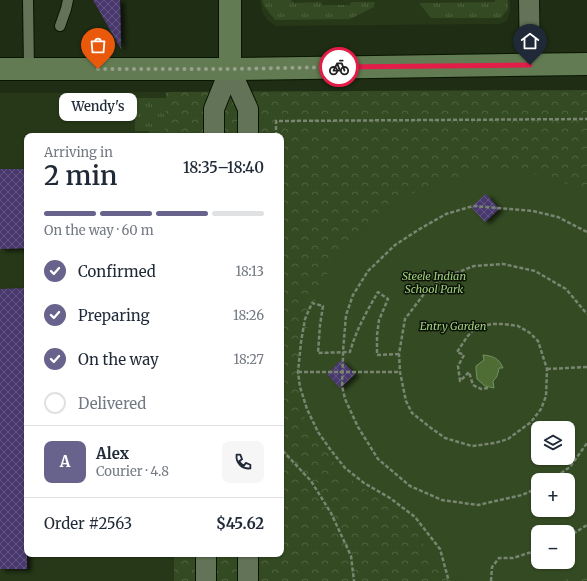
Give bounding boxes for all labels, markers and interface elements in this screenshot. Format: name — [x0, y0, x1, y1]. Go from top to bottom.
pin — [513, 24, 547, 65]
pin — [81, 28, 115, 69]
icon: home — [519, 30, 541, 52]
icon: bag — [87, 34, 109, 56]
courier — [319, 47, 359, 87]
icon: bike — [328, 56, 350, 78]
callout: Wendy's — [59, 93, 137, 121]
text: Wendy's — [71, 98, 125, 115]
text: Arriving in — [44, 144, 113, 161]
text: 18:35–18:40 — [183, 158, 264, 177]
text: 2 min — [44, 159, 117, 192]
text: On the way · 60 m — [44, 222, 154, 239]
icon: check — [44, 260, 66, 282]
text: Confirmed — [78, 262, 156, 281]
text: 18:13 — [236, 263, 264, 280]
park label: Steele Indian School Park — [402, 269, 466, 296]
icon: check — [44, 304, 66, 326]
text: Preparing — [78, 306, 150, 325]
text: 18:26 — [233, 307, 264, 324]
park label: Entry Garden — [420, 319, 487, 333]
icon: check — [44, 348, 66, 370]
text: On the way — [78, 350, 159, 369]
text: 18:27 — [234, 351, 264, 368]
text: Delivered — [78, 394, 146, 413]
map controls — [531, 421, 575, 569]
button: layers — [531, 421, 575, 465]
button: phone — [222, 441, 264, 483]
text: Alex — [96, 444, 129, 463]
text: A — [60, 452, 70, 471]
text: Courier · 4.8 — [96, 463, 169, 480]
button: + — [531, 473, 575, 517]
text: Order #2563 — [44, 514, 132, 533]
text: $45.62 — [216, 514, 264, 533]
button: − — [531, 525, 575, 569]

